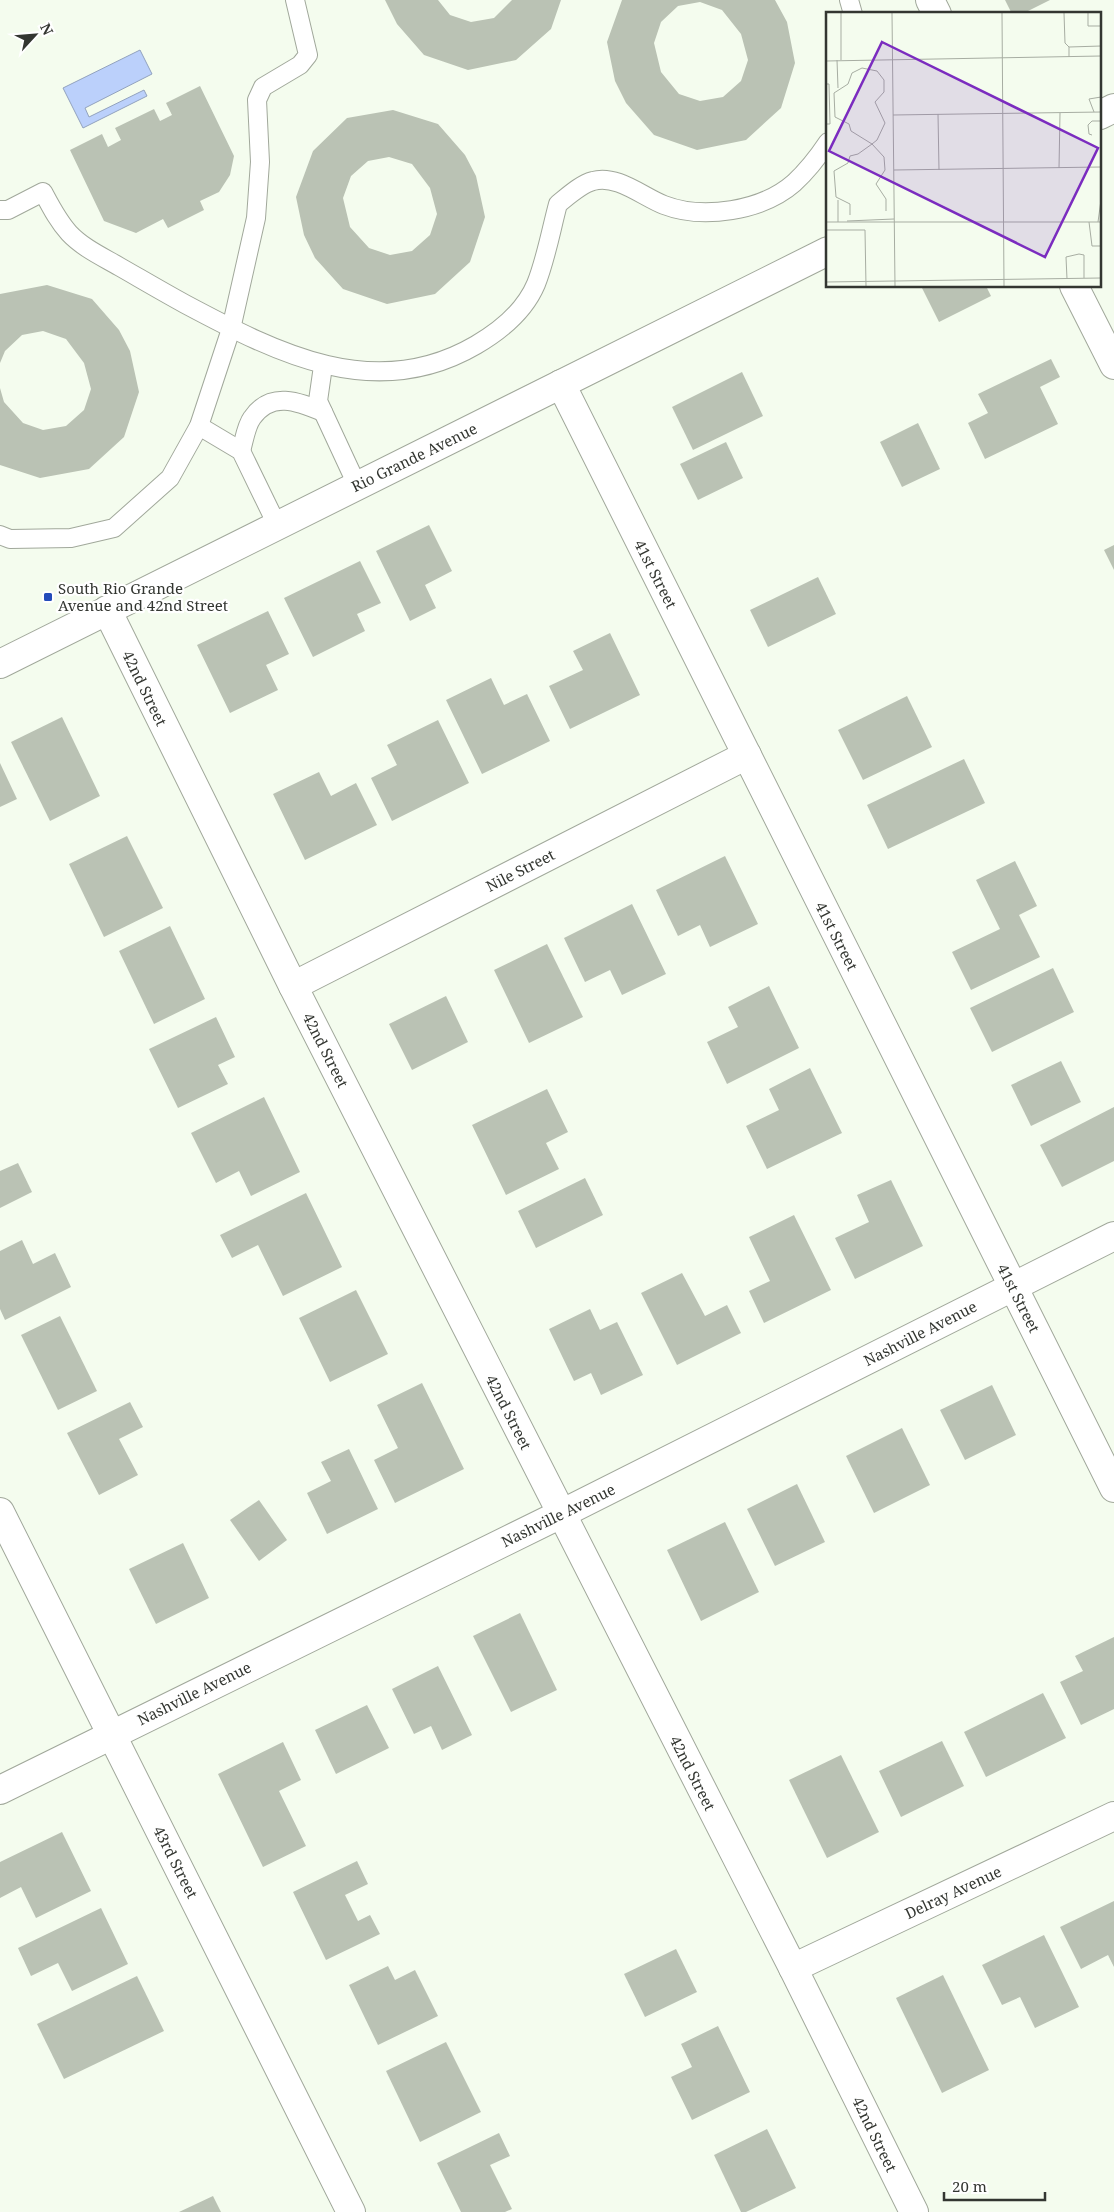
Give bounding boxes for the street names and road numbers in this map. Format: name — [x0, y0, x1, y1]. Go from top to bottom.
street label: Rio Grande Avenue — [348, 418, 480, 496]
street label: 41st Street — [630, 536, 682, 612]
street label: 42nd Street — [118, 647, 172, 729]
street label: Nile Street — [482, 844, 558, 896]
street label: 41st Street — [811, 898, 863, 974]
street label: 42nd Street — [299, 1009, 353, 1091]
street label: 41st Street — [993, 1260, 1045, 1336]
street label: Nashville Avenue — [860, 1296, 980, 1370]
street label: 42nd Street — [482, 1371, 536, 1453]
street label: Nashville Avenue — [498, 1479, 618, 1551]
street label: Nashville Avenue — [134, 1657, 254, 1729]
street label: 42nd Street — [666, 1732, 720, 1814]
street label: 43rd Street — [149, 1822, 203, 1902]
street label: Delray Avenue — [901, 1861, 1005, 1923]
street label: 42nd Street — [848, 2093, 902, 2175]

